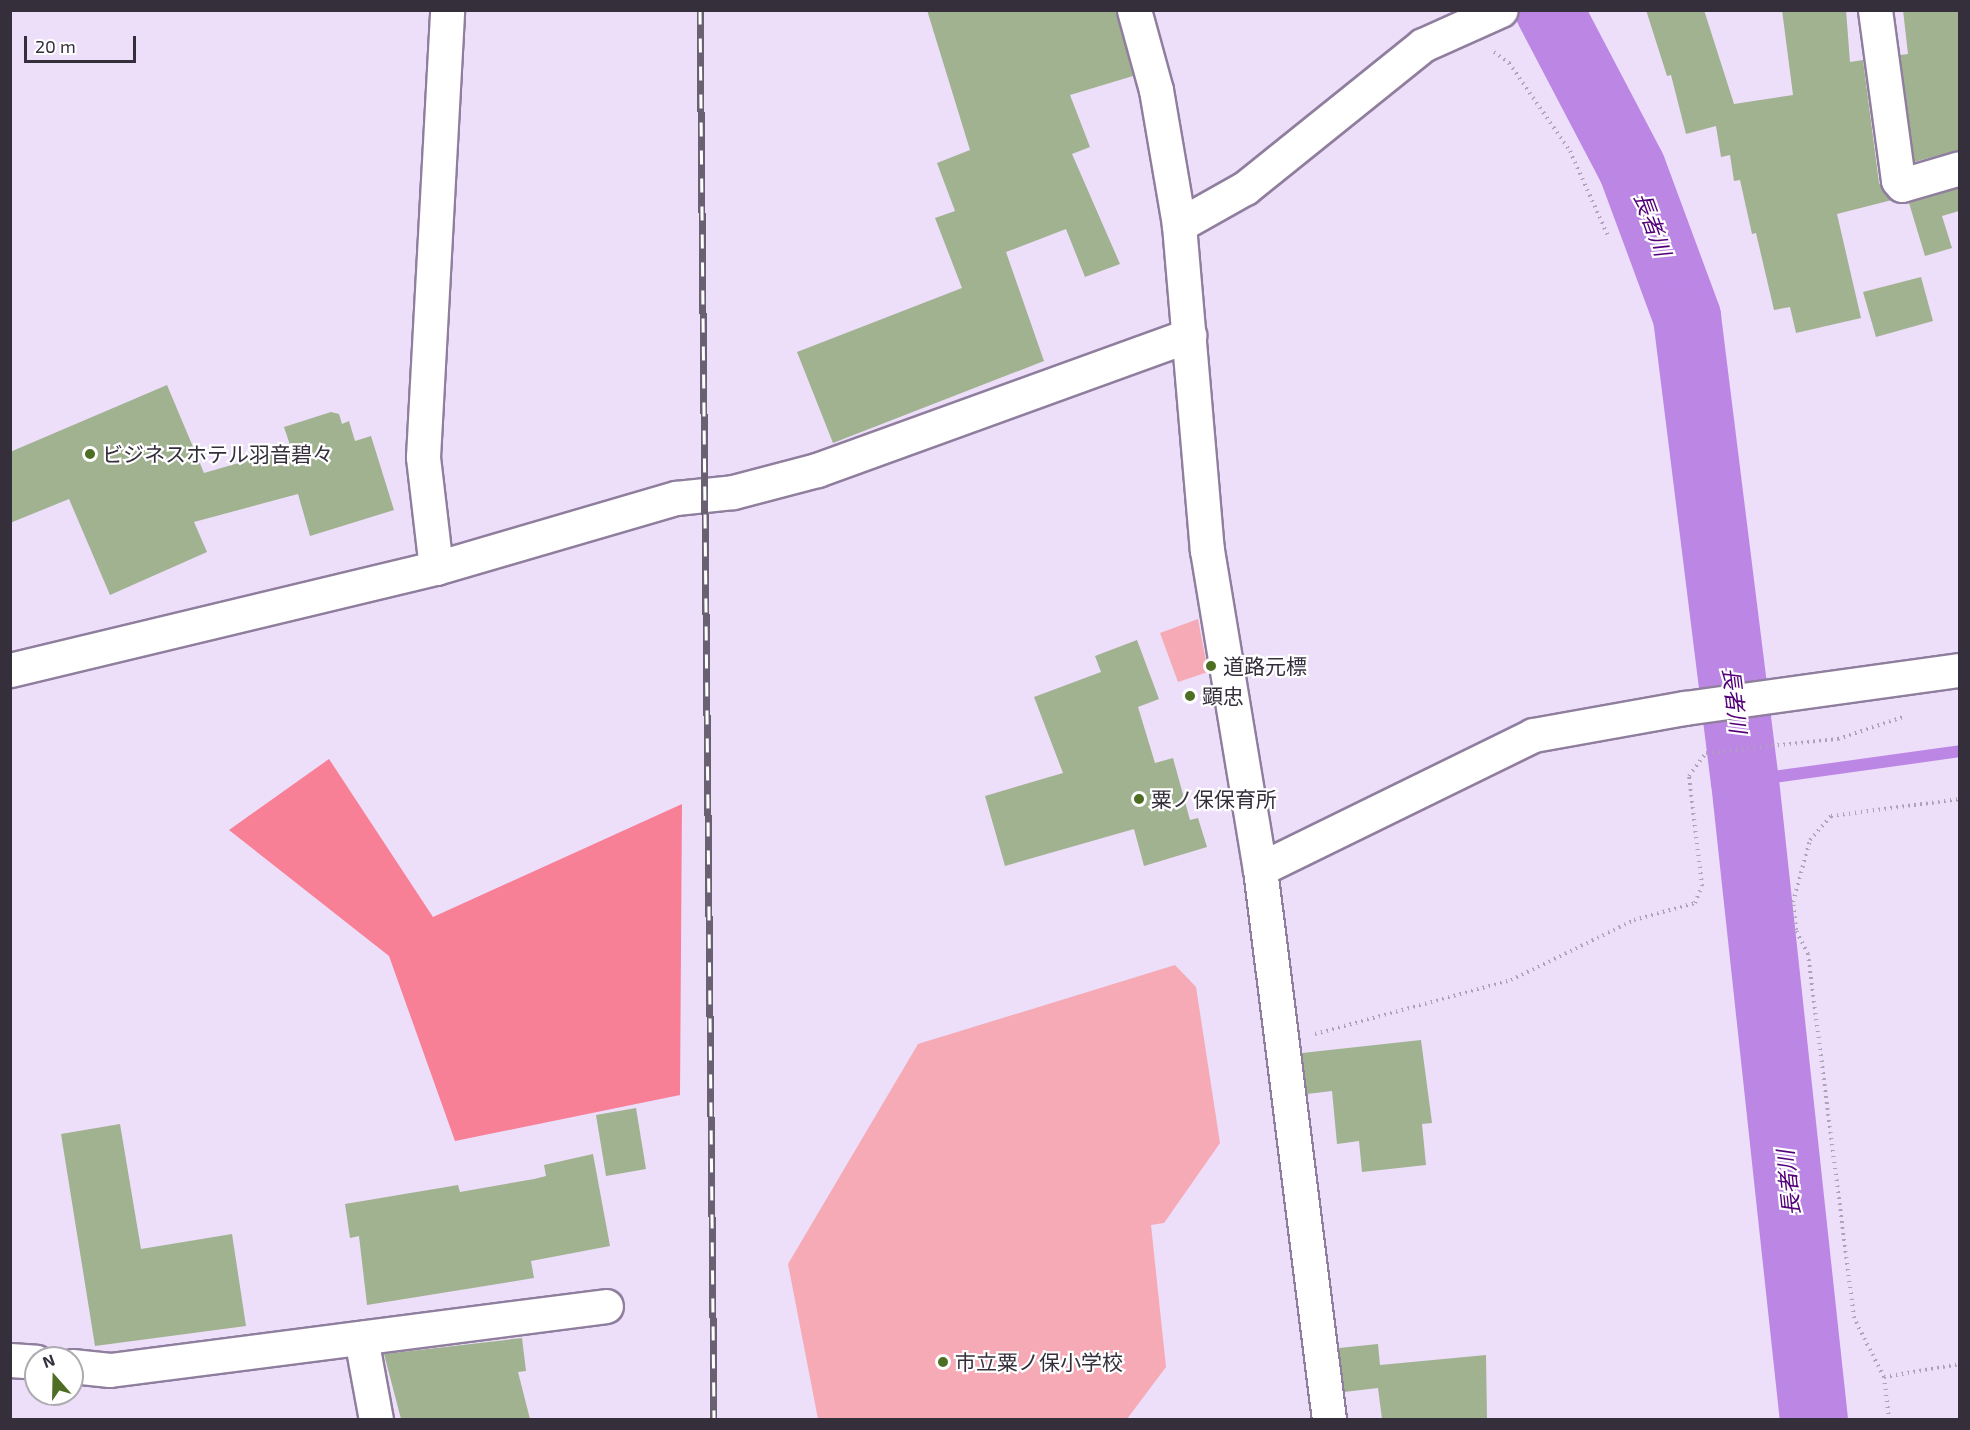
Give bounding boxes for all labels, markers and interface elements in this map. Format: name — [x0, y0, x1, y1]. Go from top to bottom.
scale bar — [27, 24, 140, 62]
text: 20 m — [35, 35, 76, 57]
water label: 長者川 — [1629, 188, 1677, 260]
place label: ビジネスホテル羽音碧々 — [102, 441, 333, 467]
marker: ビジネスホテル羽音碧々 — [83, 447, 97, 461]
place label: 道路元標 — [1223, 653, 1307, 679]
marker: 道路元標 — [1204, 659, 1218, 673]
water label: 長者川 — [1718, 666, 1752, 734]
place label: 顕忠 — [1202, 683, 1244, 709]
marker: 顕忠 — [1183, 689, 1197, 703]
place label: 粟ノ保保育所 — [1151, 786, 1277, 812]
marker: 粟ノ保保育所 — [1132, 792, 1146, 806]
water label: 長者川 — [1771, 1149, 1805, 1217]
north arrow — [24, 1346, 84, 1406]
place label: 市立粟ノ保小学校 — [955, 1349, 1123, 1375]
text: N — [40, 1350, 57, 1371]
marker: 市立粟ノ保小学校 — [936, 1355, 950, 1369]

